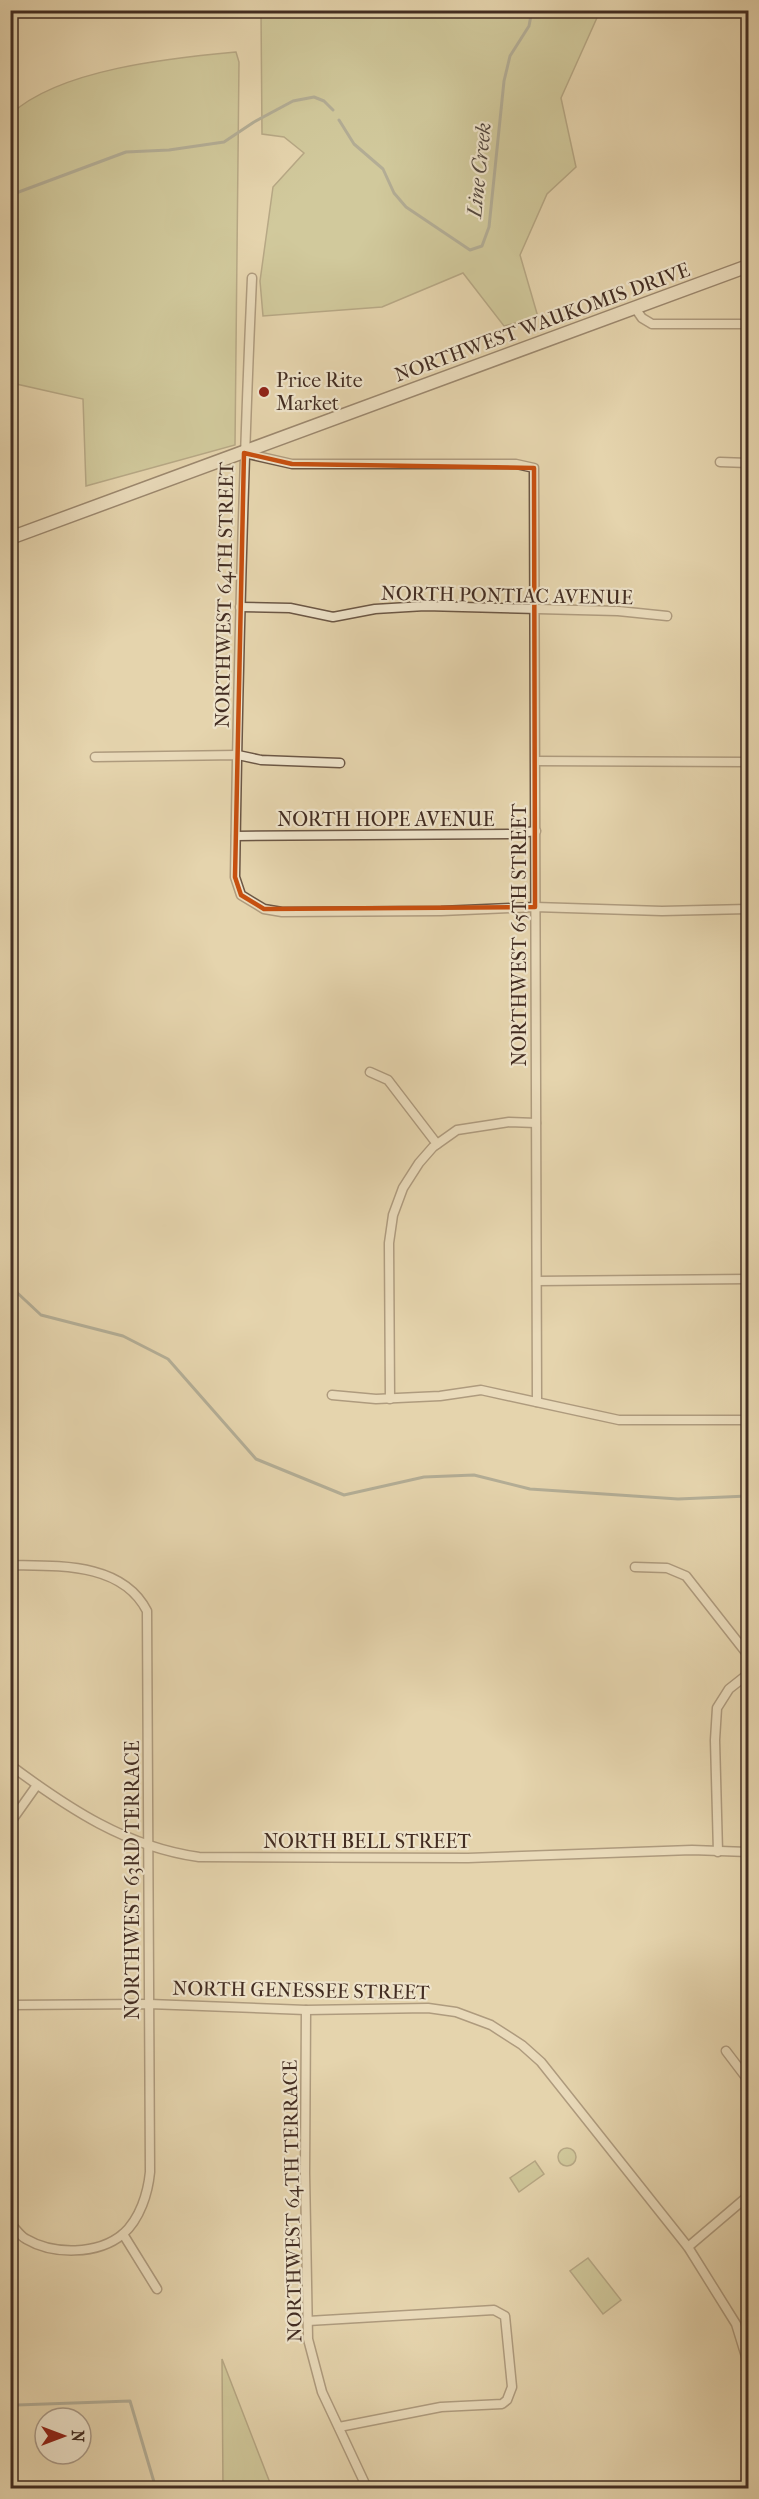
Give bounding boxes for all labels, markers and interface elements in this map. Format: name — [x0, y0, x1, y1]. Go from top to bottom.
water label: Line Creek — [462, 121, 496, 221]
street label: NORTHWEST WAUKOMIS DRIVE — [391, 258, 693, 387]
place label: Price Rite Market — [276, 369, 363, 415]
marker: Price Rite Market — [257, 385, 271, 399]
street label: NORTHWEST 64TH STREET — [211, 461, 238, 728]
street label: NORTH PONTIAC AVENUE — [381, 582, 633, 609]
street label: NORTHWEST 65TH STREET — [508, 803, 531, 1066]
street label: NORTH HOPE AVENUE — [277, 808, 495, 831]
street label: NORTHWEST 63RD TERRACE — [121, 1740, 144, 2020]
street label: NORTH BELL STREET — [263, 1830, 471, 1853]
street label: NORTH GENESSEE STREET — [172, 1977, 430, 2004]
street label: NORTHWEST 64TH TERRACE — [279, 2059, 306, 2343]
north arrow — [33, 2406, 93, 2466]
text: N — [68, 2430, 87, 2443]

